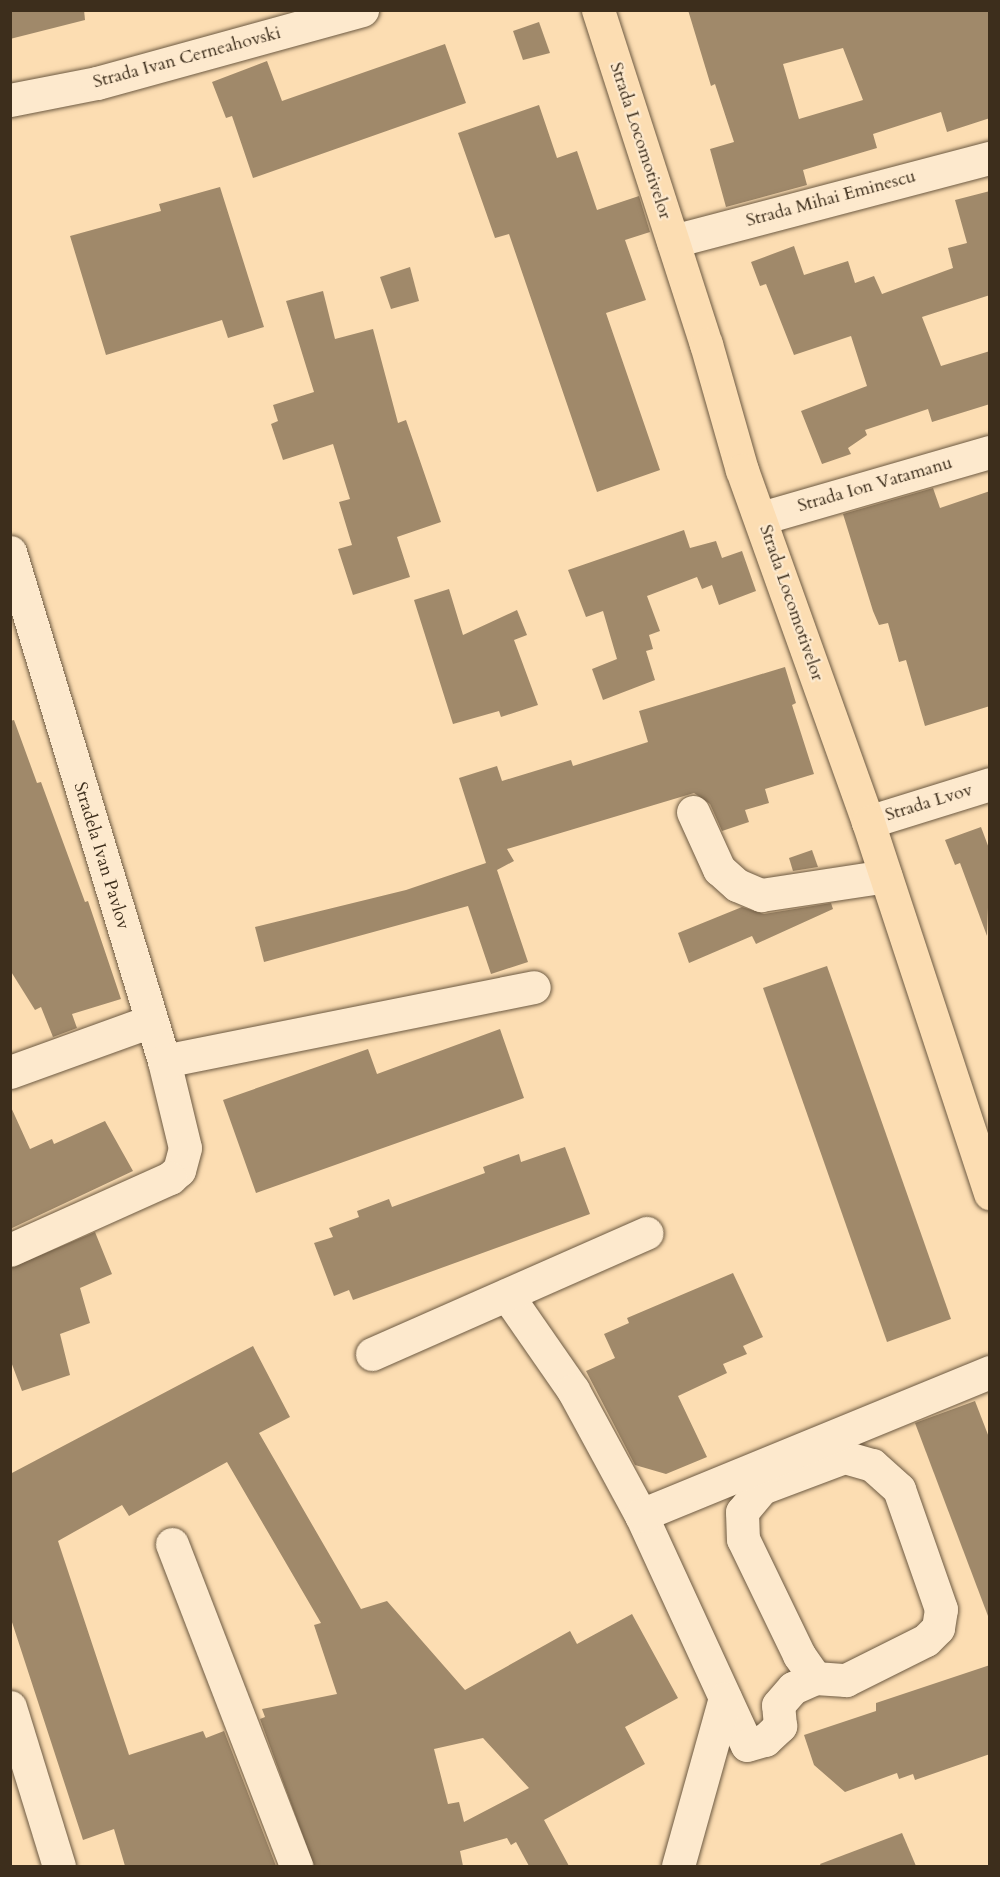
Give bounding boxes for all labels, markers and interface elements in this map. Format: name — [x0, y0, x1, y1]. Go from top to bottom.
street label: Strada Ivan Cerneahovski — [91, 23, 283, 93]
street label: Strada Locomotivelor — [604, 60, 676, 222]
street label: Strada Mihai Eminescu — [744, 166, 918, 232]
street label: Strada Ion Vatamanu — [795, 453, 955, 517]
street label: Strada Locomotivelor — [754, 522, 828, 684]
street label: Stradela Ivan Pavlov — [68, 780, 134, 932]
street label: Strada Lvov — [883, 780, 975, 826]

